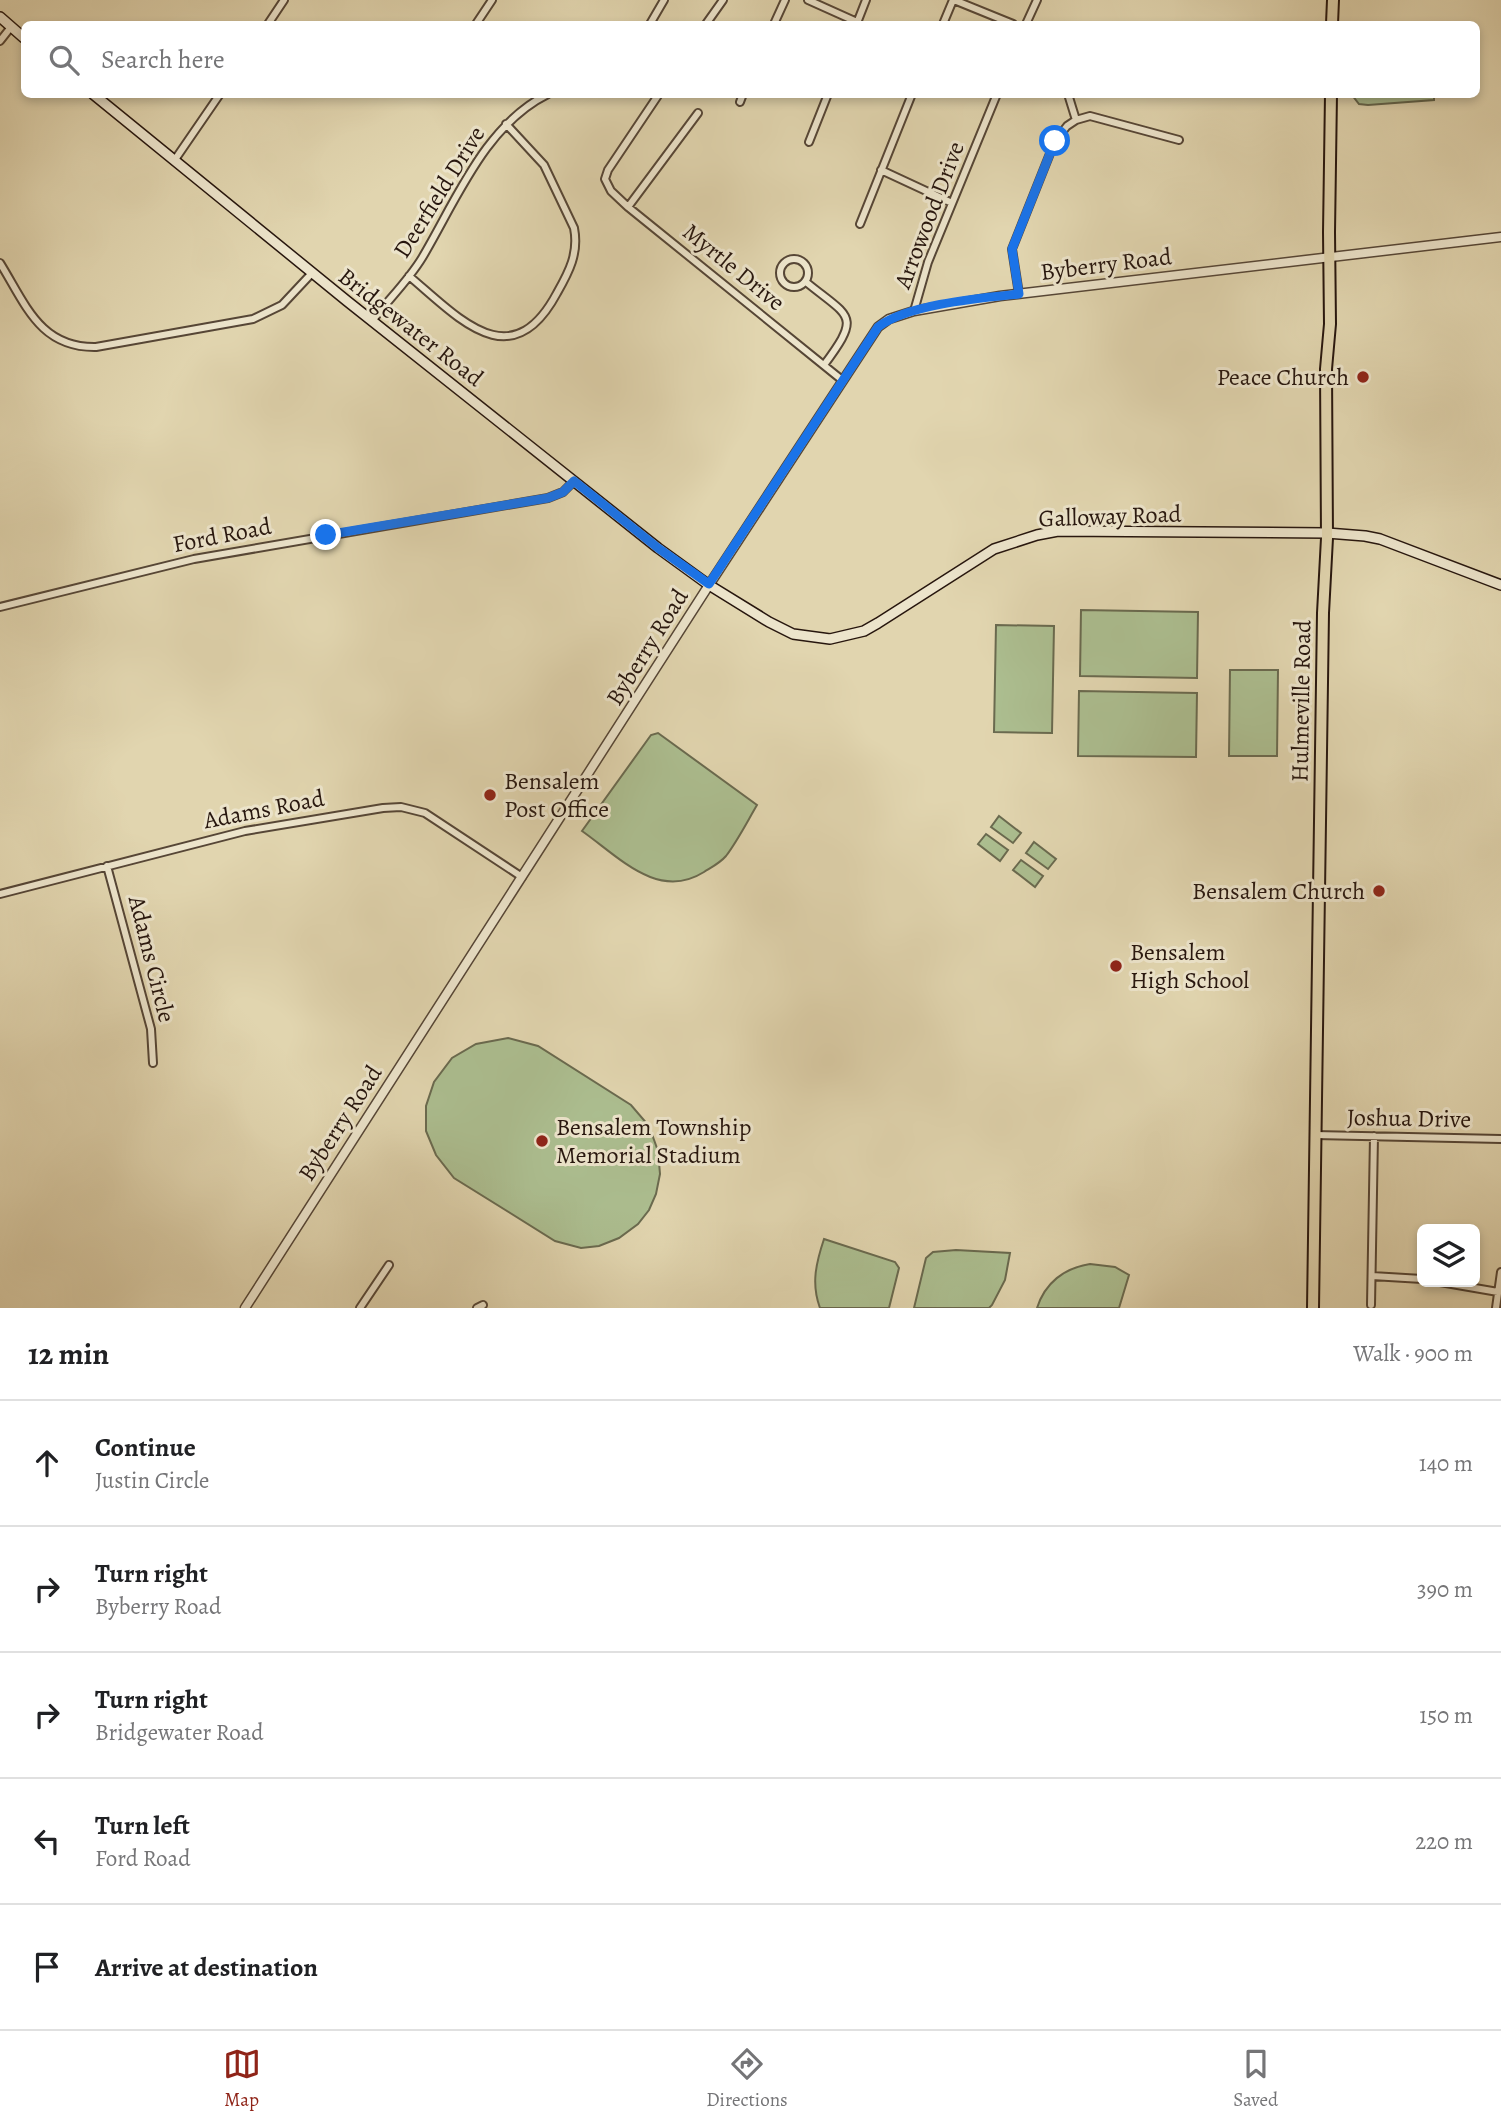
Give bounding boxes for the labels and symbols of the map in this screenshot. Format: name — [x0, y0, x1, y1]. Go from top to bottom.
street label: Deerfield Drive — [386, 120, 492, 264]
route start — [1039, 125, 1070, 156]
street label: Arrowood Drive — [886, 137, 972, 294]
street label: Myrtle Drive — [676, 216, 792, 318]
street label: Byberry Road — [1039, 240, 1174, 288]
street label: Bridgewater Road — [332, 260, 490, 394]
place label: Peace Church — [1217, 361, 1349, 393]
marker: Peace Church — [1355, 369, 1371, 385]
street label: Galloway Road — [1038, 498, 1182, 534]
street label: Ford Road — [170, 510, 274, 560]
route end — [310, 519, 341, 550]
street label: Byberry Road — [598, 582, 696, 711]
street label: Hulmeville Road — [1284, 619, 1318, 782]
place label: Bensalem Post Office — [504, 765, 609, 825]
street label: Adams Road — [200, 782, 327, 837]
marker: Bensalem Post Office — [482, 787, 498, 803]
place label: Bensalem Church — [1192, 875, 1365, 907]
marker: Bensalem Church — [1371, 883, 1387, 899]
street label: Adams Circle — [121, 891, 183, 1026]
place label: Bensalem High School — [1130, 936, 1249, 996]
marker: Bensalem High School — [1108, 958, 1124, 974]
street label: Byberry Road — [291, 1059, 389, 1187]
street label: Joshua Drive — [1347, 1101, 1471, 1135]
place label: Bensalem Township Memorial Stadium — [556, 1111, 751, 1171]
marker: Bensalem Township Memorial Stadium — [534, 1133, 550, 1149]

